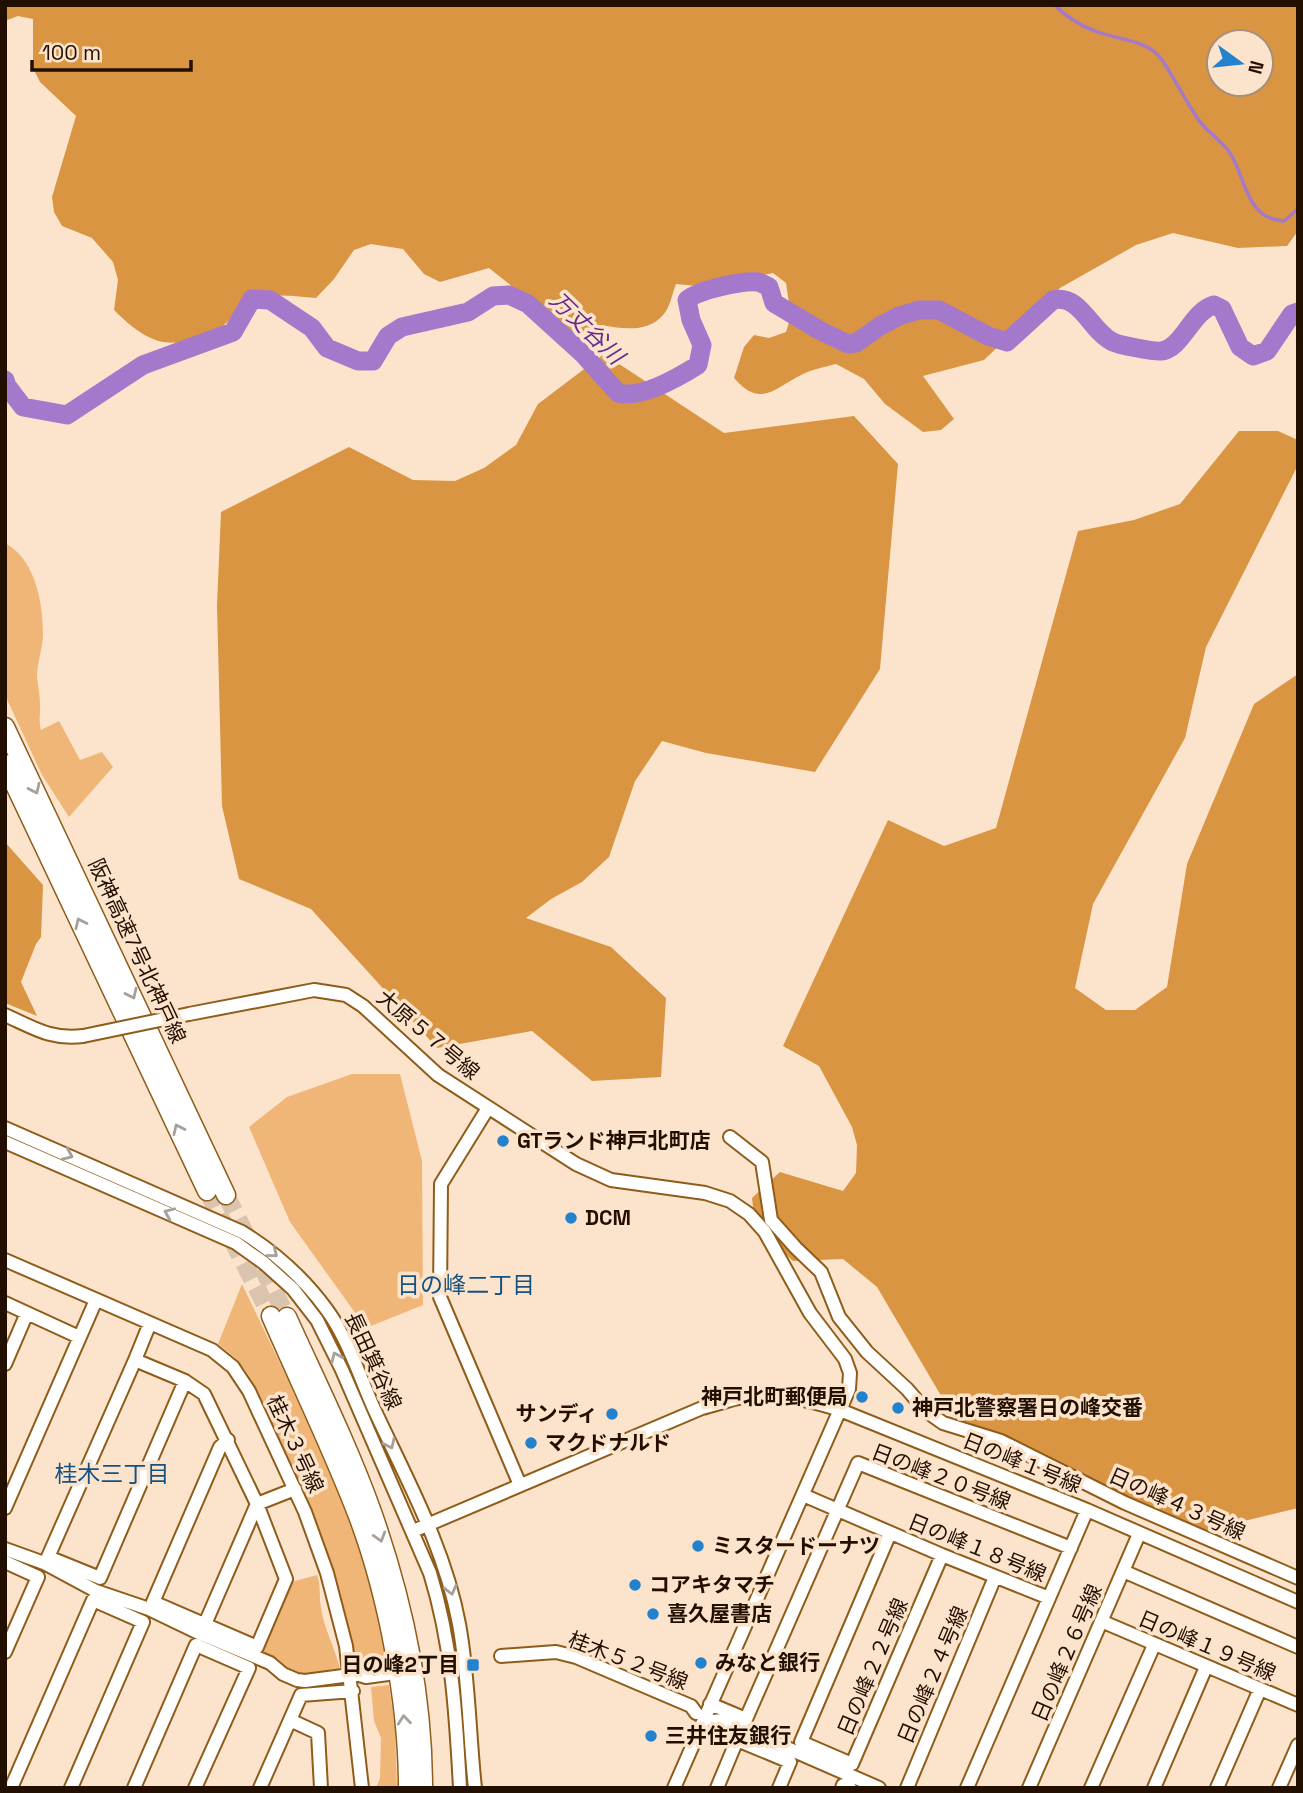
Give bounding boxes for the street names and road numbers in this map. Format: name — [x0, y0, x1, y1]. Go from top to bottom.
street label: 阪神高速7号北神戸線 — [83, 854, 192, 1048]
street label: 大原５７号線 — [371, 984, 485, 1085]
street label: 長田箕谷線 — [339, 1308, 408, 1414]
street label: 桂木３号線 — [261, 1391, 330, 1497]
street label: 日の峰１号線 — [959, 1426, 1086, 1499]
street label: 日の峰２０号線 — [868, 1438, 1015, 1515]
street label: 日の峰４３号線 — [1105, 1461, 1250, 1546]
street label: 日の峰１８号線 — [904, 1507, 1050, 1588]
street label: 日の峰２６号線 — [1025, 1580, 1108, 1726]
street label: 日の峰２２号線 — [831, 1594, 914, 1740]
street label: 日の峰２４号線 — [891, 1602, 974, 1748]
street label: 日の峰１９号線 — [1134, 1604, 1280, 1687]
street label: 桂木５２号線 — [565, 1625, 692, 1696]

